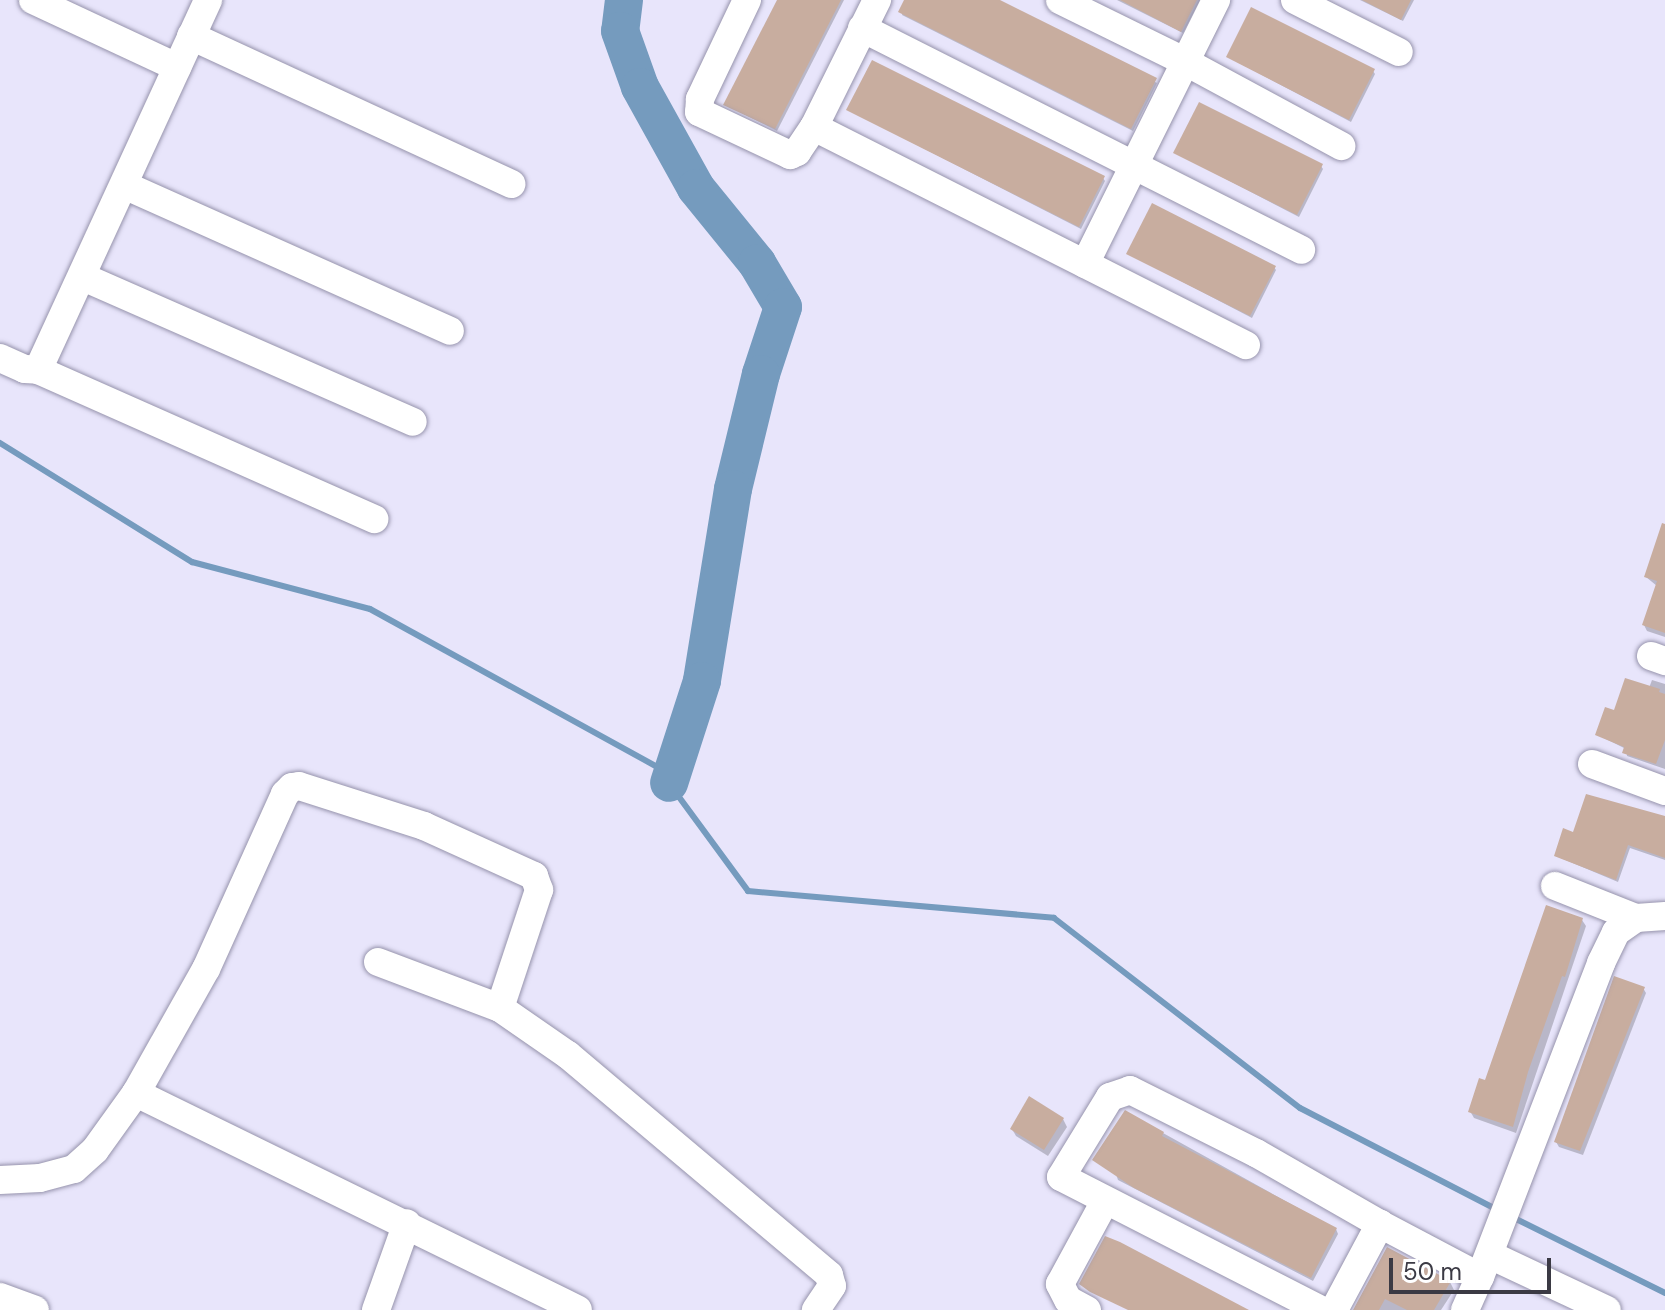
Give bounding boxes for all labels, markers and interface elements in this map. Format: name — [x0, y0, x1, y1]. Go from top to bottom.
scale bar — [1393, 1242, 1555, 1292]
text: 50 m — [1403, 1256, 1462, 1287]

